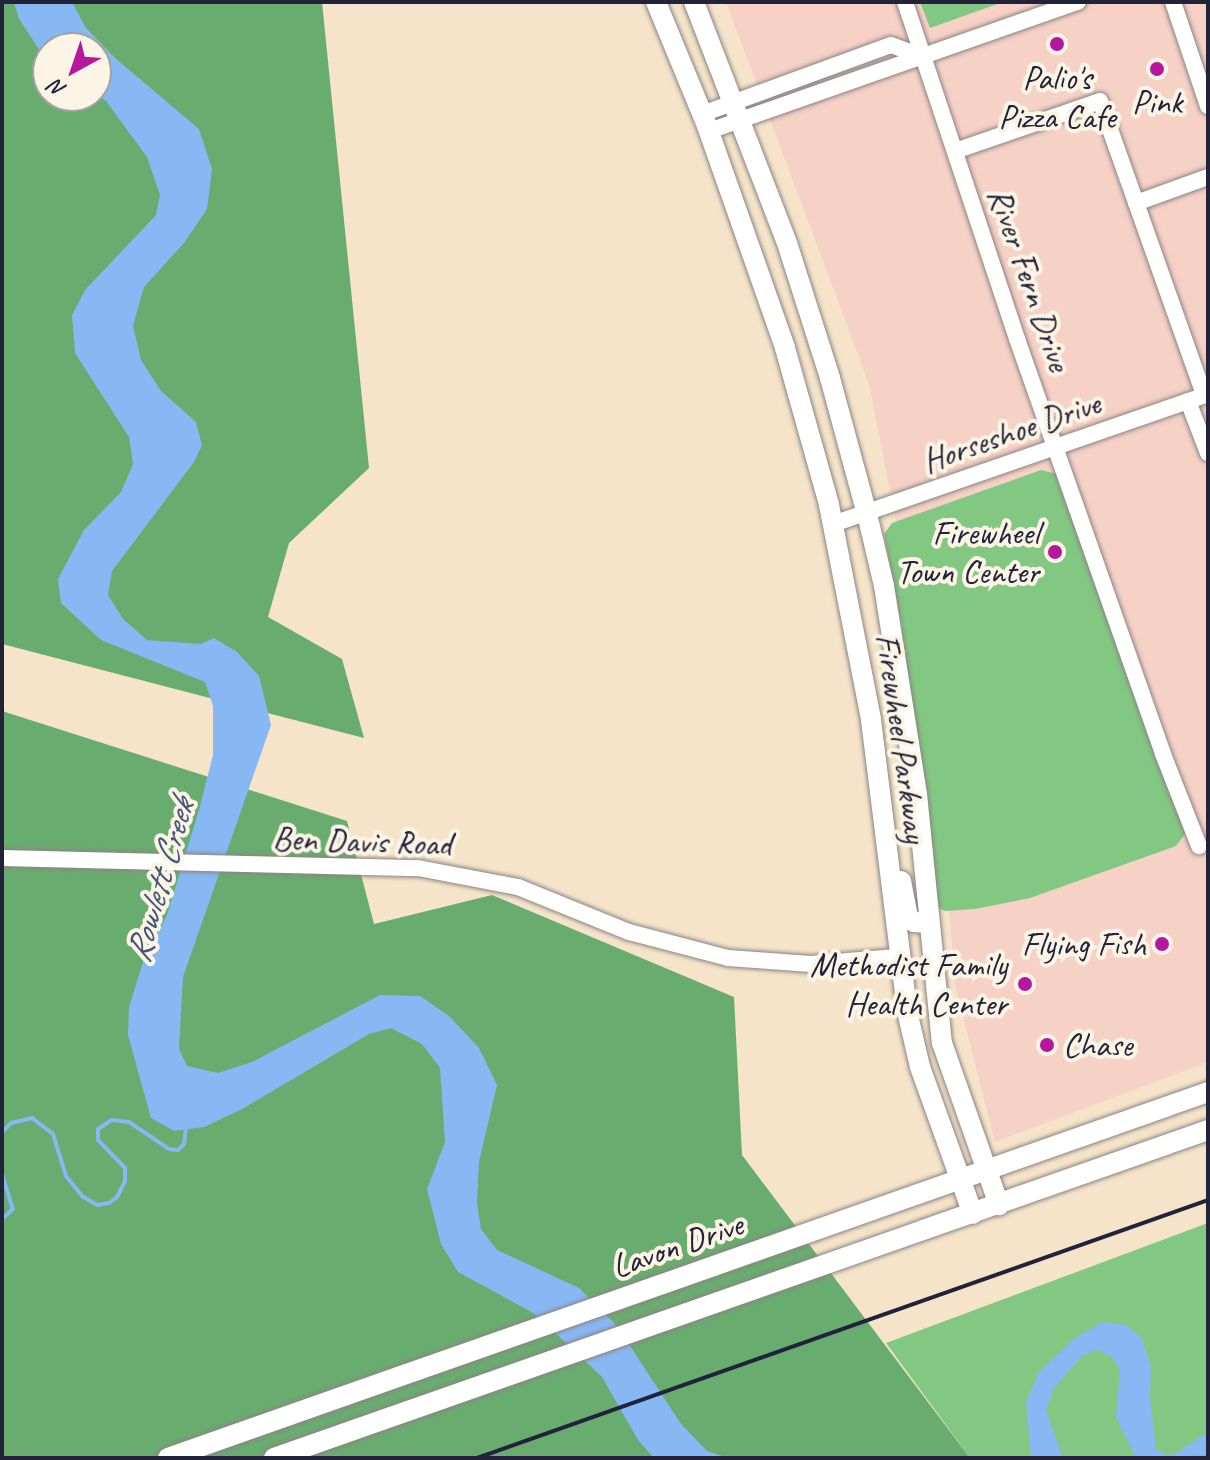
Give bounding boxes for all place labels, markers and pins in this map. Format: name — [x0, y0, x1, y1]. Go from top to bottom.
marker: Palio's Pizza Cafe — [1048, 35, 1066, 53]
place label: Palio's Pizza Cafe — [998, 57, 1116, 136]
marker: Pink — [1148, 60, 1166, 78]
place label: Pink — [1132, 82, 1182, 122]
place label: Firewheel Town Center — [897, 512, 1039, 592]
marker: Firewheel Town Center — [1046, 543, 1064, 561]
place label: Flying Fish — [1021, 924, 1146, 964]
marker: Flying Fish — [1153, 935, 1171, 953]
place label: Methodist Family Health Center — [810, 944, 1007, 1024]
marker: Methodist Family Health Center — [1014, 973, 1036, 995]
place label: Chase — [1063, 1025, 1132, 1065]
marker: Chase — [1038, 1036, 1056, 1054]

